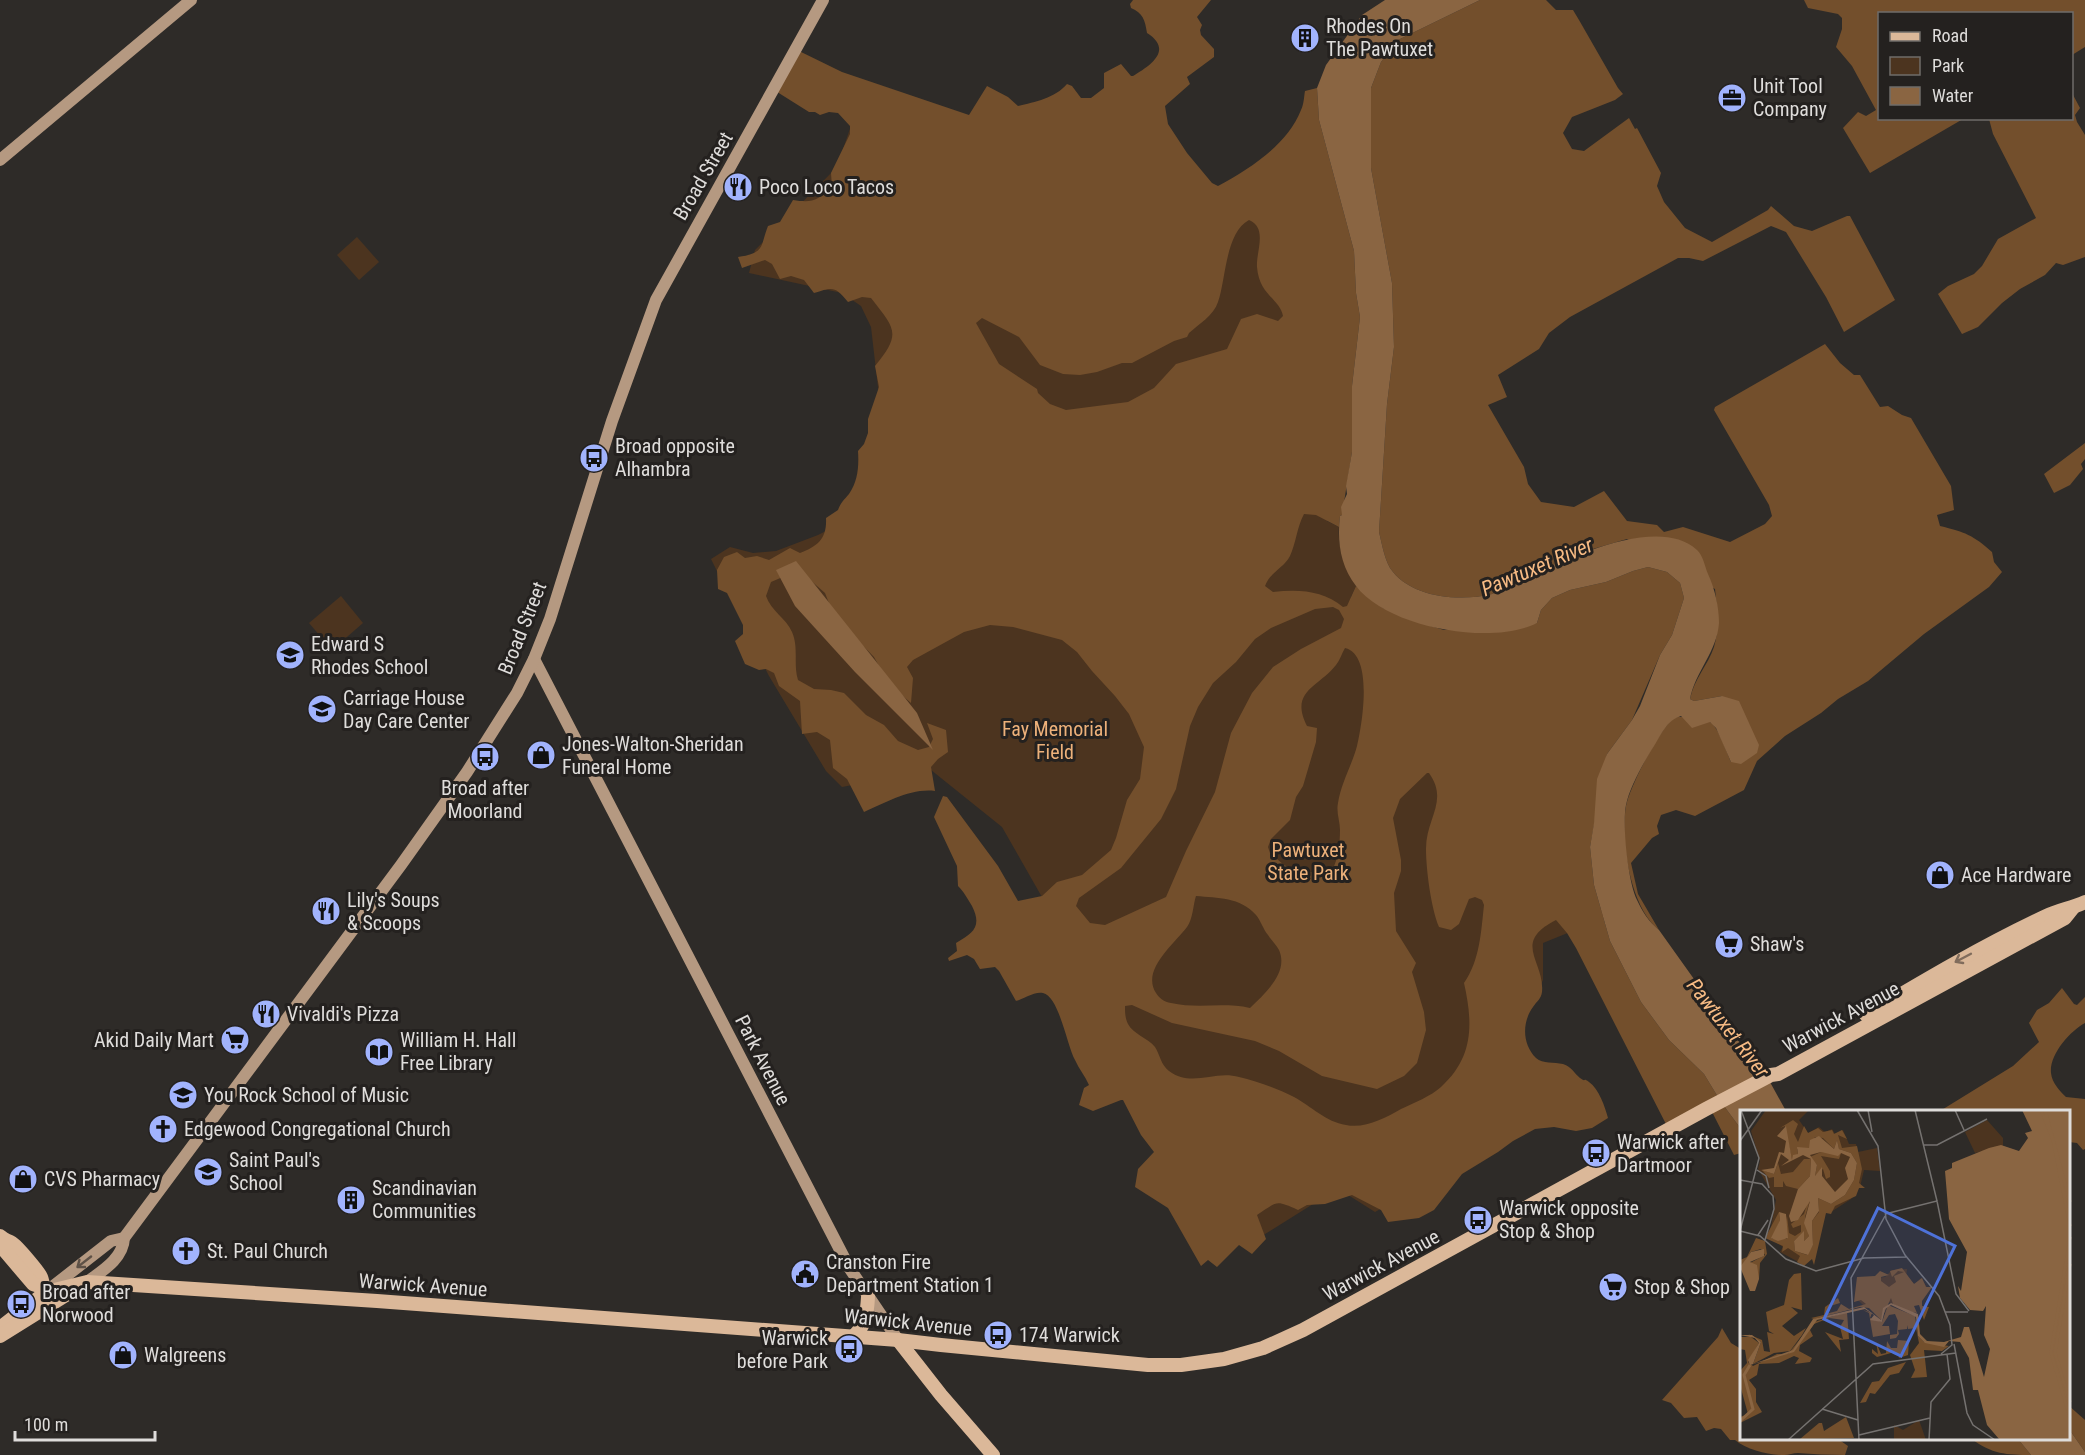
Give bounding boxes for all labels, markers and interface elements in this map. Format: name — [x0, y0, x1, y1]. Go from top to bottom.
legend — [1878, 12, 2073, 120]
place label: Rhodes On The Pawtuxet — [1326, 14, 1433, 61]
building icon: Rhodes On The Pawtuxet — [1289, 22, 1321, 54]
text: Road — [1932, 25, 1968, 46]
text: Park — [1932, 55, 1964, 76]
place label: Unit Tool Company — [1753, 74, 1827, 121]
office icon: Unit Tool Company — [1716, 82, 1748, 114]
text: Water — [1932, 85, 1974, 106]
street label: Broad Street — [668, 128, 738, 224]
restaurant icon: Poco Loco Tacos — [722, 171, 754, 203]
place label: Poco Loco Tacos — [759, 175, 894, 199]
place label: Broad opposite Alhambra — [615, 434, 735, 481]
bus stop icon: Broad opposite Alhambra — [578, 442, 610, 474]
water label: Pawtuxet River — [1478, 532, 1597, 601]
street label: Broad Street — [493, 578, 551, 678]
place label: Edward S Rhodes School — [311, 632, 428, 679]
school or university icon: Edward S Rhodes School — [274, 639, 306, 671]
place label: Carriage House Day Care Center — [343, 686, 469, 733]
school or university icon: Carriage House Day Care Center — [306, 693, 338, 725]
park label: Fay Memorial Field — [1002, 717, 1108, 764]
place label: Jones-Walton-Sheridan Funeral Home — [562, 732, 744, 779]
shop icon: Jones-Walton-Sheridan Funeral Home — [525, 739, 557, 771]
bus stop icon: Broad after Moorland — [469, 741, 501, 773]
place label: Broad after Moorland — [441, 776, 529, 823]
park label: Pawtuxet State Park — [1267, 838, 1349, 885]
shop icon: Ace Hardware — [1924, 859, 1956, 891]
place label: Ace Hardware — [1961, 863, 2071, 887]
place label: Lily's Soups & Scoops — [347, 888, 440, 935]
restaurant icon: Lily's Soups & Scoops — [310, 895, 342, 927]
supermarket icon: Shaw's — [1713, 928, 1745, 960]
place label: Shaw's — [1750, 932, 1804, 956]
one-way arrow — [1955, 953, 1973, 964]
water label: Pawtuxet River — [1682, 974, 1775, 1083]
street label: Warwick Avenue — [1779, 976, 1903, 1058]
restaurant icon: Vivaldi's Pizza — [250, 998, 282, 1030]
place label: Vivaldi's Pizza — [287, 1002, 399, 1026]
street label: Park Avenue — [730, 1011, 796, 1109]
supermarket icon: Akid Daily Mart — [219, 1024, 251, 1056]
place label: Akid Daily Mart — [94, 1028, 214, 1052]
place label: William H. Hall Free Library — [400, 1028, 516, 1075]
library icon: William H. Hall Free Library — [363, 1036, 395, 1068]
school or university icon: You Rock School of Music — [167, 1079, 199, 1111]
place label: You Rock School of Music — [204, 1083, 409, 1107]
inset map — [1740, 1110, 2070, 1440]
church icon: Edgewood Congregational Church — [147, 1113, 179, 1145]
place label: Edgewood Congregational Church — [184, 1117, 451, 1141]
place label: Warwick after Dartmoor — [1617, 1130, 1725, 1177]
bus stop icon: Warwick after Dartmoor — [1580, 1137, 1612, 1169]
place label: Saint Paul's School — [229, 1148, 320, 1195]
school or university icon: Saint Paul's School — [192, 1156, 224, 1188]
shop icon: CVS Pharmacy — [7, 1163, 39, 1195]
place label: CVS Pharmacy — [44, 1167, 160, 1191]
place label: Scandinavian Communities — [372, 1176, 477, 1223]
building icon: Scandinavian Communities — [335, 1184, 367, 1216]
place label: Warwick opposite Stop & Shop — [1499, 1196, 1639, 1243]
bus stop icon: Warwick opposite Stop & Shop — [1462, 1204, 1494, 1236]
street label: Warwick Avenue — [1319, 1224, 1443, 1306]
church icon: St. Paul Church — [170, 1235, 202, 1267]
place label: St. Paul Church — [207, 1239, 328, 1263]
place label: Cranston Fire Department Station 1 — [826, 1250, 994, 1297]
one-way arrow — [76, 1256, 92, 1269]
public building icon: Cranston Fire Department Station 1 — [789, 1258, 821, 1290]
street label: Warwick Avenue — [358, 1269, 488, 1301]
supermarket icon: Stop & Shop — [1597, 1271, 1629, 1303]
place label: Stop & Shop — [1634, 1275, 1730, 1299]
place label: Broad after Norwood — [42, 1280, 130, 1327]
bus stop icon: Broad after Norwood — [5, 1288, 37, 1320]
street label: Warwick Avenue — [843, 1303, 973, 1341]
bus stop icon: 174 Warwick — [982, 1319, 1014, 1351]
place label: 174 Warwick — [1019, 1323, 1120, 1347]
place label: Warwick before Park — [737, 1326, 828, 1373]
bus stop icon: Warwick before Park — [833, 1333, 865, 1365]
shop icon: Walgreens — [107, 1339, 139, 1371]
place label: Walgreens — [144, 1343, 226, 1367]
scale bar — [15, 1404, 154, 1442]
text: 100 m — [24, 1414, 68, 1435]

